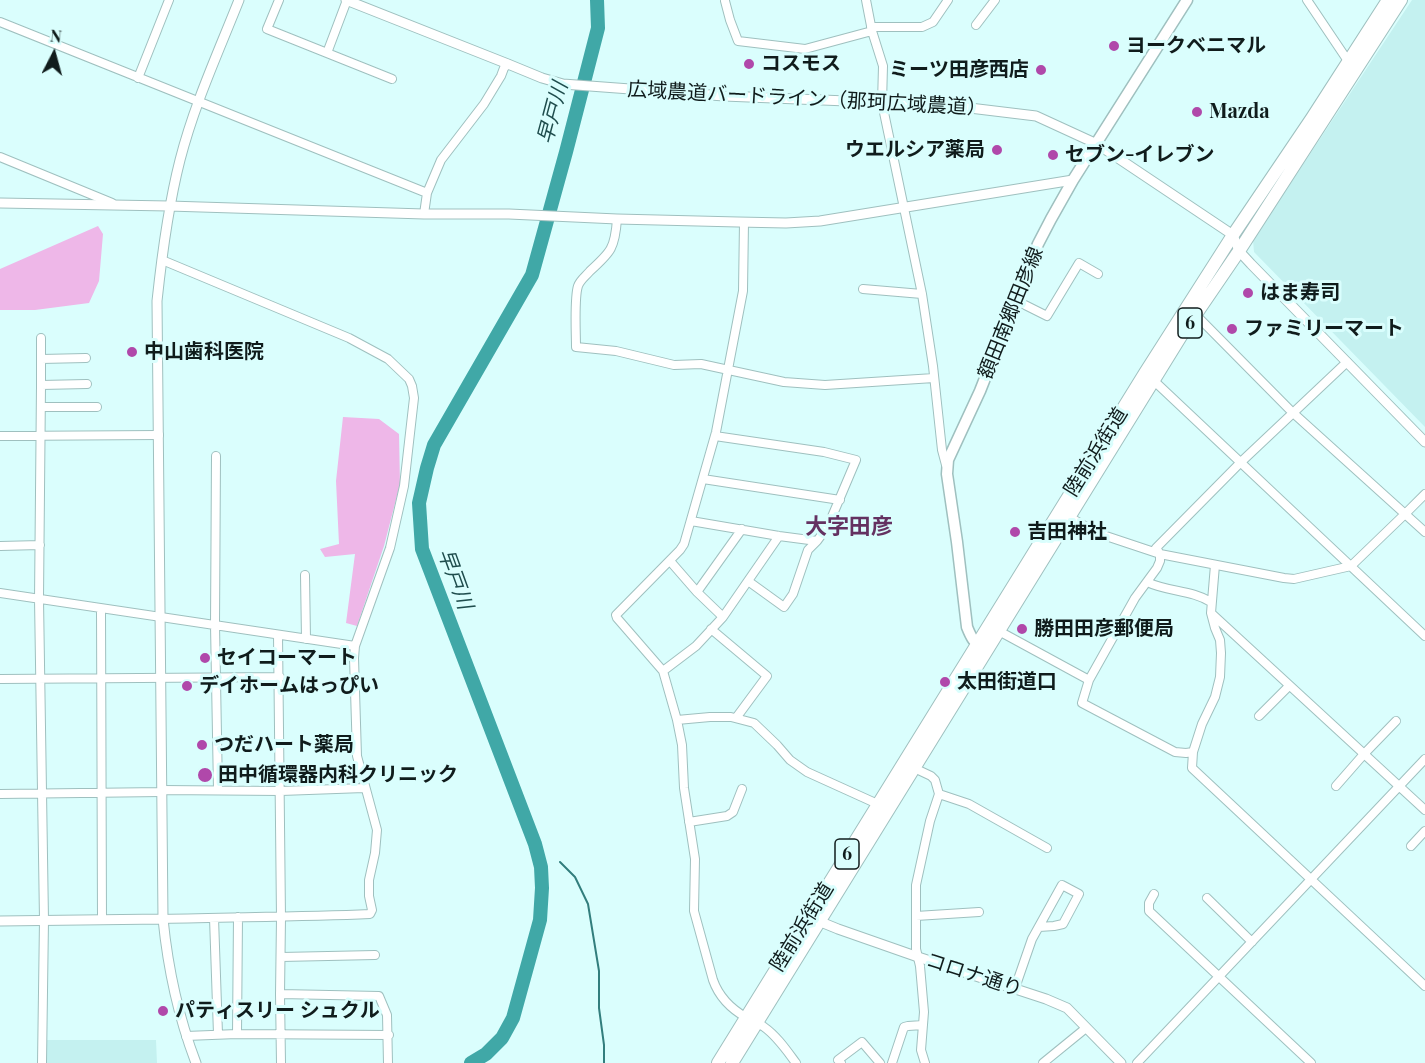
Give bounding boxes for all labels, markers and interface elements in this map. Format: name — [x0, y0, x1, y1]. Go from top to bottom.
north arrow — [24, 24, 84, 84]
text: N — [49, 25, 63, 47]
place label: ヨークベニマル — [1126, 34, 1266, 58]
marker: ヨークベニマル — [1107, 39, 1121, 53]
place label: コスモス — [761, 52, 841, 76]
marker: コスモス — [742, 57, 756, 71]
place label: ミーツ田彦西店 — [889, 58, 1029, 82]
marker: ミーツ田彦西店 — [1034, 63, 1048, 77]
street label: 広域農道バードライン（那珂広域農道） — [627, 78, 987, 120]
water label: 早戸川 — [533, 79, 573, 147]
place label: Mazda — [1209, 100, 1270, 124]
marker: Mazda — [1190, 105, 1204, 119]
place label: ウエルシア薬局 — [845, 138, 985, 162]
marker: ウエルシア薬局 — [990, 143, 1004, 157]
place label: セブン-イレブン — [1065, 143, 1215, 167]
marker: セブン-イレブン — [1046, 148, 1060, 162]
street label: 額田南郷田彦線 — [974, 244, 1048, 382]
place label: はま寿司 — [1260, 281, 1340, 305]
marker: はま寿司 — [1241, 286, 1255, 300]
road number: 6 — [1178, 308, 1202, 338]
place label: ファミリーマート — [1244, 317, 1404, 341]
marker: ファミリーマート — [1225, 322, 1239, 336]
place label: 中山歯科医院 — [144, 340, 264, 364]
marker: 中山歯科医院 — [125, 345, 139, 359]
street label: 陸前浜街道 — [1059, 403, 1133, 501]
district label: 大字田彦 — [805, 514, 893, 540]
place label: 吉田神社 — [1027, 520, 1107, 544]
marker: 吉田神社 — [1008, 525, 1022, 539]
water label: 早戸川 — [432, 545, 478, 613]
place label: 勝田田彦郵便局 — [1034, 617, 1174, 641]
marker: 勝田田彦郵便局 — [1015, 622, 1029, 636]
place label: セイコーマート — [217, 646, 357, 670]
marker: セイコーマート — [198, 651, 212, 665]
place label: 太田街道口 — [957, 670, 1057, 694]
place label: デイホームはっぴい — [199, 674, 379, 698]
marker: 太田街道口 — [938, 675, 952, 689]
marker: デイホームはっぴい — [180, 679, 194, 693]
place label: つだハート薬局 — [214, 733, 354, 757]
marker: つだハート薬局 — [195, 738, 209, 752]
place label: 田中循環器内科クリニック — [218, 763, 458, 787]
marker: 田中循環器内科クリニック — [196, 766, 214, 784]
road number: 6 — [835, 839, 859, 869]
street label: 陸前浜街道 — [765, 878, 839, 976]
street label: コロナ通り — [923, 948, 1025, 1002]
place label: パティスリー シュクル — [175, 999, 380, 1023]
marker: パティスリー シュクル — [156, 1004, 170, 1018]

